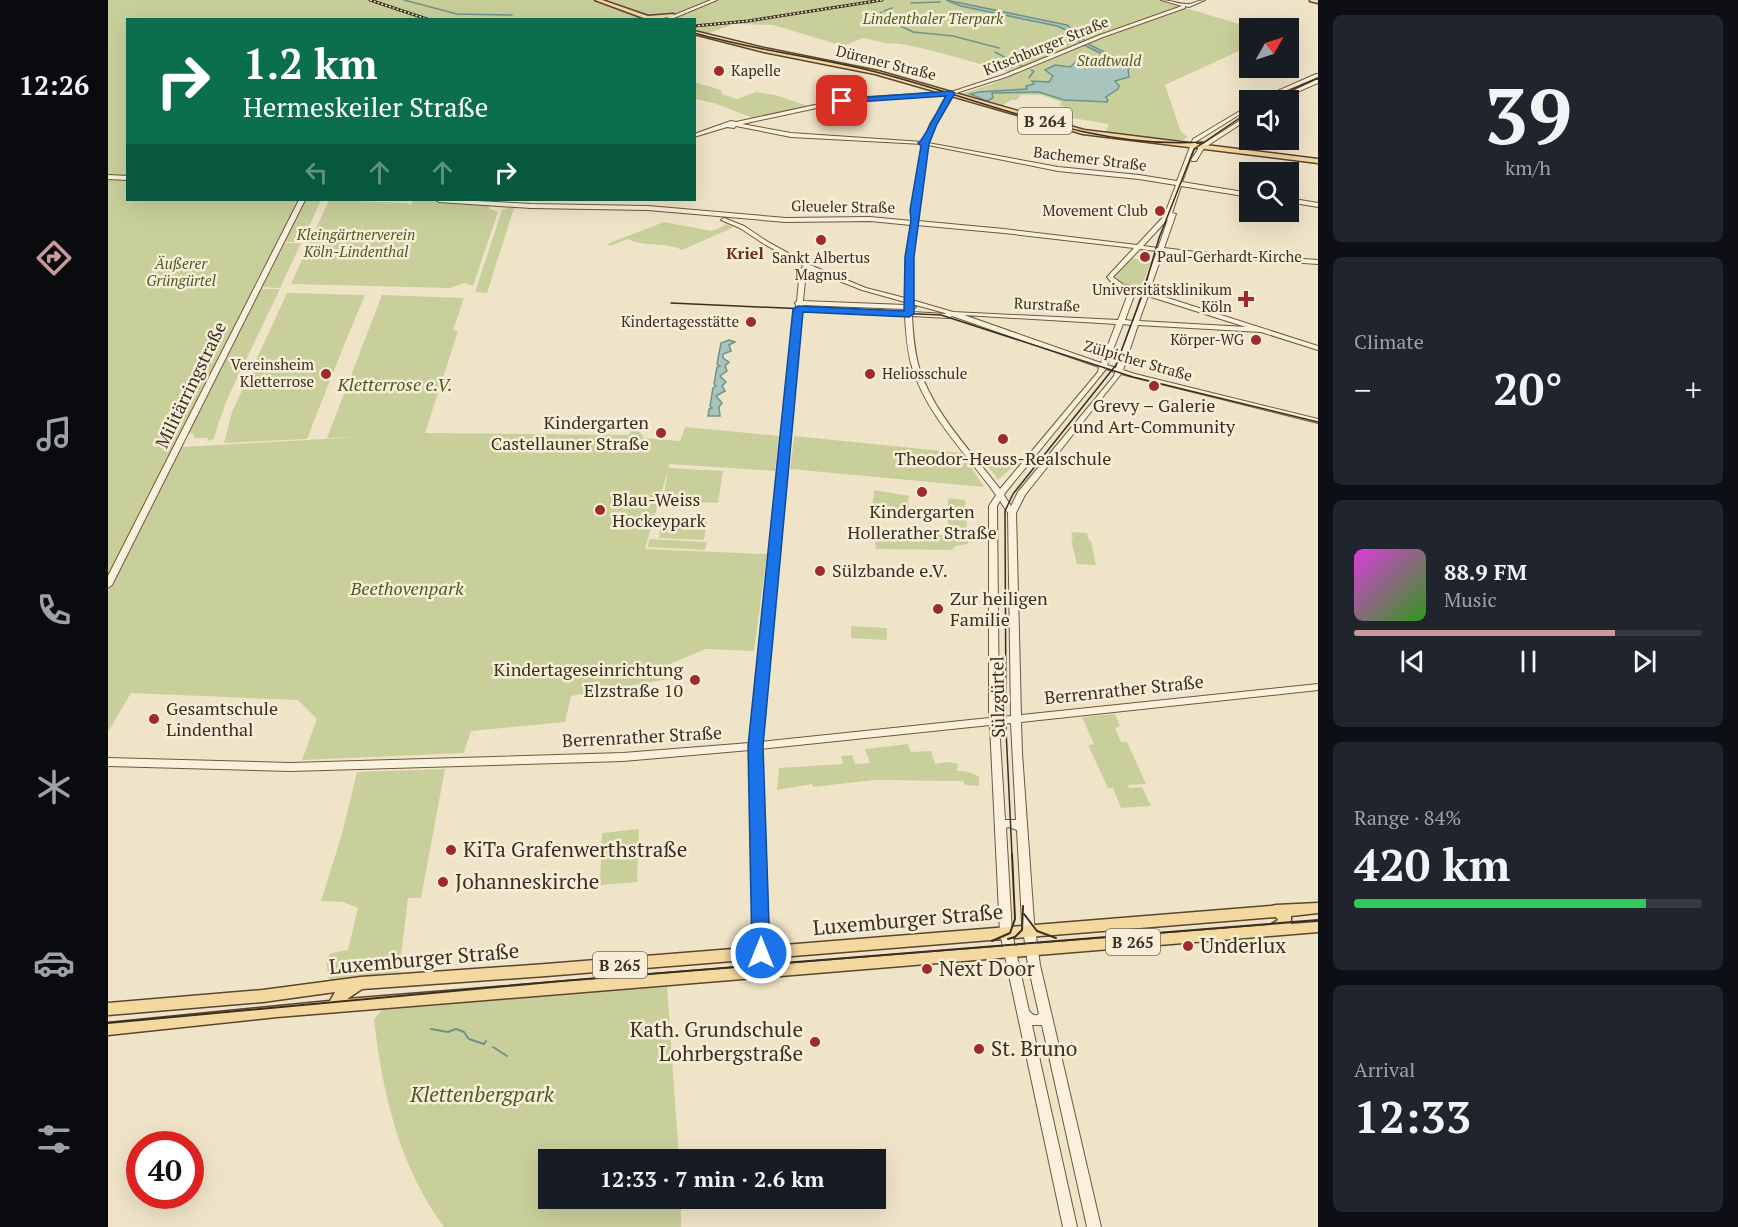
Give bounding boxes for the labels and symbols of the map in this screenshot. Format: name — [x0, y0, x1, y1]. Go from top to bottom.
park label: Lindenthaler Tierpark — [862, 8, 1004, 28]
street label: Kitschburger Straße — [980, 11, 1111, 79]
north arrow — [1239, 18, 1299, 78]
street label: Dürener Straße — [834, 40, 938, 84]
park label: Stadtwald — [1077, 50, 1142, 70]
place label: Kapelle — [731, 60, 781, 80]
marker: Kapelle — [712, 64, 726, 78]
pin — [816, 75, 867, 126]
road number: B 264 — [1018, 108, 1072, 134]
street label: Bachemer Straße — [1032, 141, 1148, 175]
street label: Gleueler Straße — [791, 195, 895, 217]
place label: Movement Club — [1043, 200, 1148, 220]
marker: Movement Club — [1153, 204, 1167, 218]
park label: Kleingärtnerverein Köln-Lindenthal — [296, 224, 415, 261]
marker: Sankt Albertus Magnus — [814, 233, 828, 247]
district label: Kriel — [726, 242, 764, 264]
place label: Paul-Gerhardt-Kirche — [1157, 246, 1302, 266]
place label: Sankt Albertus Magnus — [772, 247, 870, 284]
marker: Paul-Gerhardt-Kirche — [1138, 250, 1152, 264]
park label: Äußerer Grüngürtel — [146, 253, 217, 290]
place label: Universitätsklinikum Köln — [1092, 279, 1232, 316]
marker: Universitätsklinikum Köln — [1237, 290, 1255, 308]
street label: Rurstraße — [1013, 292, 1081, 316]
place label: Kindertagesstätte — [621, 311, 739, 331]
marker: Kindertagesstätte — [744, 315, 758, 329]
street label: Militärringstraße — [149, 317, 231, 452]
place label: Körper-WG — [1170, 329, 1245, 349]
marker: Körper-WG — [1249, 333, 1263, 347]
street label: Zülpicher Straße — [1082, 335, 1195, 385]
place label: Vereinsheim Kletterrose — [231, 354, 314, 391]
place label: Heliosschule — [882, 363, 967, 383]
marker: Vereinsheim Kletterrose — [319, 367, 333, 381]
marker: Heliosschule — [863, 367, 877, 381]
park label: Kletterrose e.V. — [336, 372, 453, 396]
marker: Grevy – Galerie und Art-Community — [1147, 379, 1161, 393]
place label: Grevy – Galerie und Art-Community — [1073, 393, 1236, 438]
place label: Kindergarten Castellauner Straße — [491, 410, 649, 455]
marker: Kindergarten Castellauner Straße — [654, 426, 668, 440]
marker: Theodor-Heuss-Realschule — [996, 432, 1010, 446]
place label: Theodor-Heuss-Realschule — [895, 446, 1111, 470]
marker: Kindergarten Hollerather Straße — [915, 485, 929, 499]
place label: Blau-Weiss Hockeypark — [612, 487, 707, 532]
place label: Kindergarten Hollerather Straße — [847, 499, 997, 544]
marker: Blau-Weiss Hockeypark — [593, 503, 607, 517]
place label: Sülzbande e.V. — [832, 558, 948, 582]
marker: Sülzbande e.V. — [813, 564, 827, 578]
park label: Beethovenpark — [349, 576, 464, 600]
place label: Zur heiligen Familie — [950, 586, 1048, 631]
marker: Zur heiligen Familie — [931, 602, 945, 616]
street label: Sülzgürtel — [984, 656, 1010, 738]
place label: Kindertageseinrichtung Elzstraße 10 — [494, 657, 684, 702]
street label: Berrenrather Straße — [1043, 669, 1205, 709]
marker: Kindertageseinrichtung Elzstraße 10 — [688, 673, 702, 687]
place label: Gesamtschule Lindenthal — [166, 696, 278, 741]
marker: Gesamtschule Lindenthal — [147, 712, 161, 726]
street label: Berrenrather Straße — [561, 720, 723, 752]
place label: KiTa Grafenwerthstraße — [463, 835, 687, 863]
marker: KiTa Grafenwerthstraße — [444, 843, 458, 857]
place label: Johanneskirche — [455, 867, 599, 895]
marker: Johanneskirche — [436, 875, 450, 889]
street label: Luxemburger Straße — [812, 897, 1004, 941]
position arrow — [729, 921, 793, 985]
road number: B 265 — [1106, 929, 1160, 955]
place label: Underlux — [1200, 931, 1286, 959]
street label: Luxemburger Straße — [328, 936, 520, 980]
marker: Underlux — [1181, 939, 1195, 953]
road number: B 265 — [593, 952, 647, 978]
place label: Next Door — [939, 954, 1035, 982]
marker: Next Door — [920, 962, 934, 976]
place label: Kath. Grundschule Lohrbergstraße — [630, 1015, 803, 1067]
place label: St. Bruno — [991, 1034, 1077, 1062]
marker: Kath. Grundschule Lohrbergstraße — [808, 1035, 822, 1049]
marker: St. Bruno — [972, 1042, 986, 1056]
park label: Klettenbergpark — [409, 1080, 555, 1108]
speed limit sign: 40 — [126, 1131, 204, 1209]

